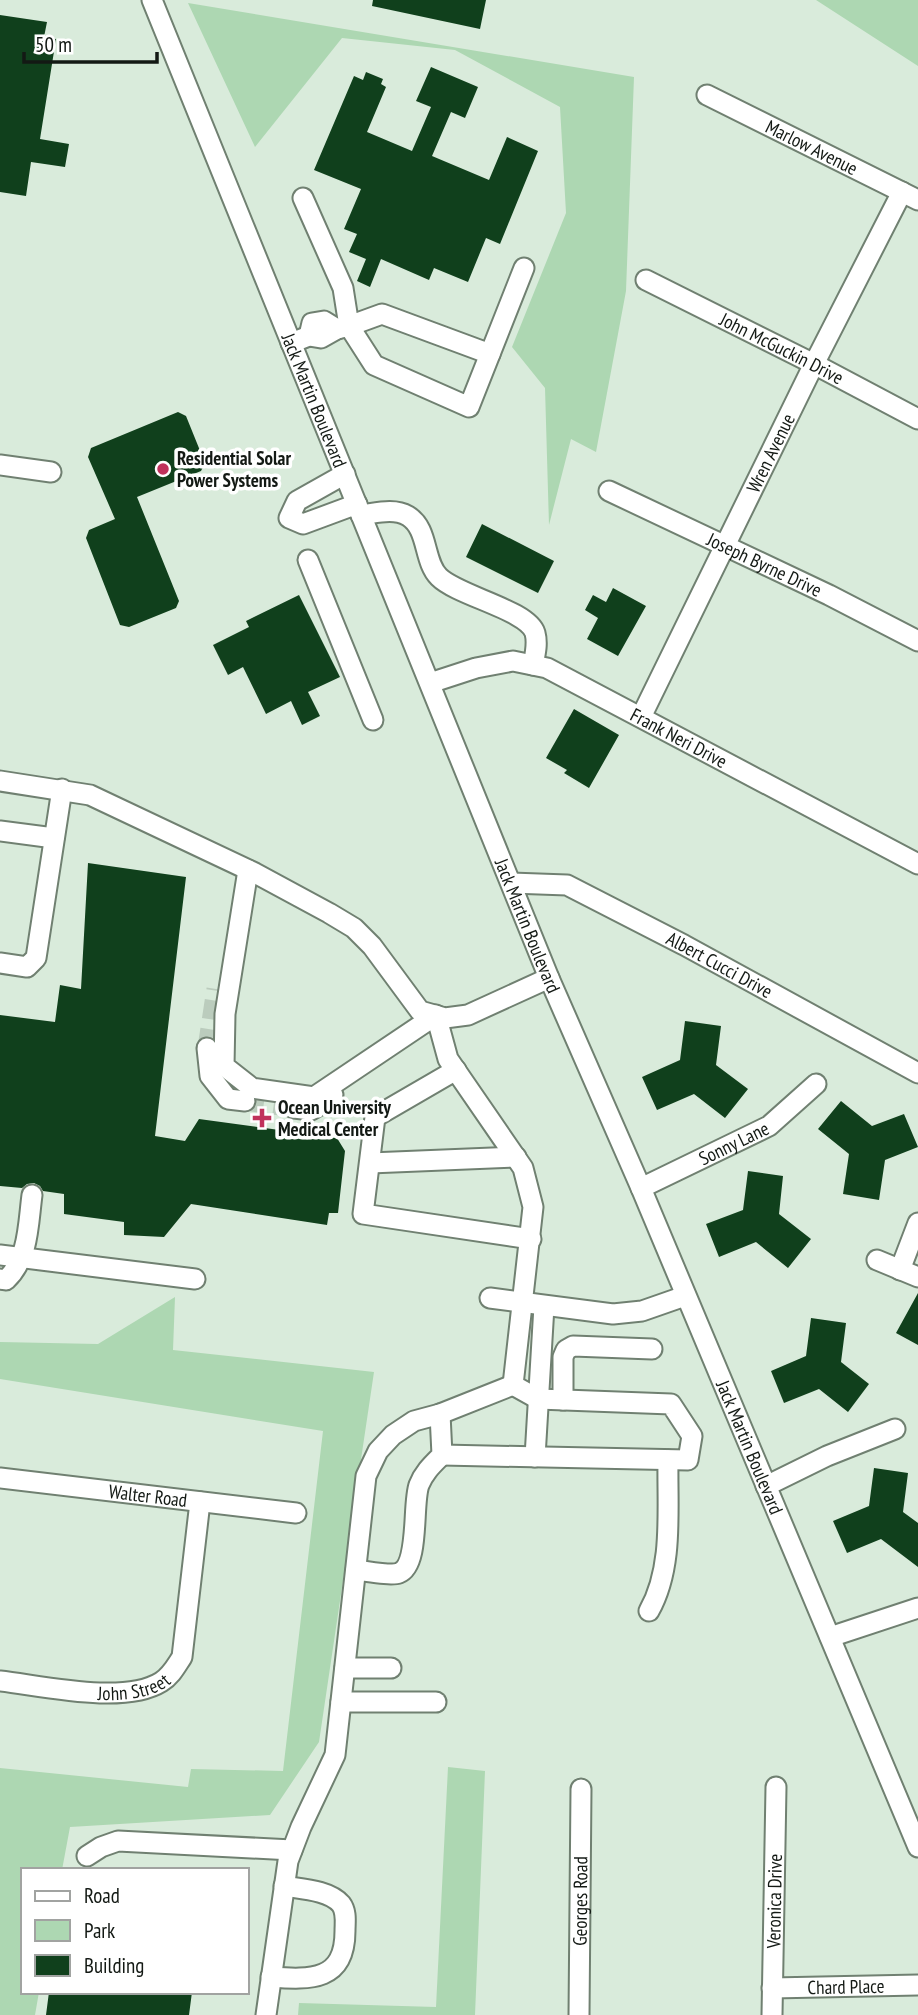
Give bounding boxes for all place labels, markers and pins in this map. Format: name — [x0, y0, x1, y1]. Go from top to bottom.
place label: Residential Solar Power Systems — [177, 446, 291, 492]
marker: Residential Solar Power Systems — [155, 461, 171, 477]
place label: Ocean University Medical Center — [278, 1095, 391, 1141]
marker: Ocean University Medical Center — [252, 1108, 272, 1128]

